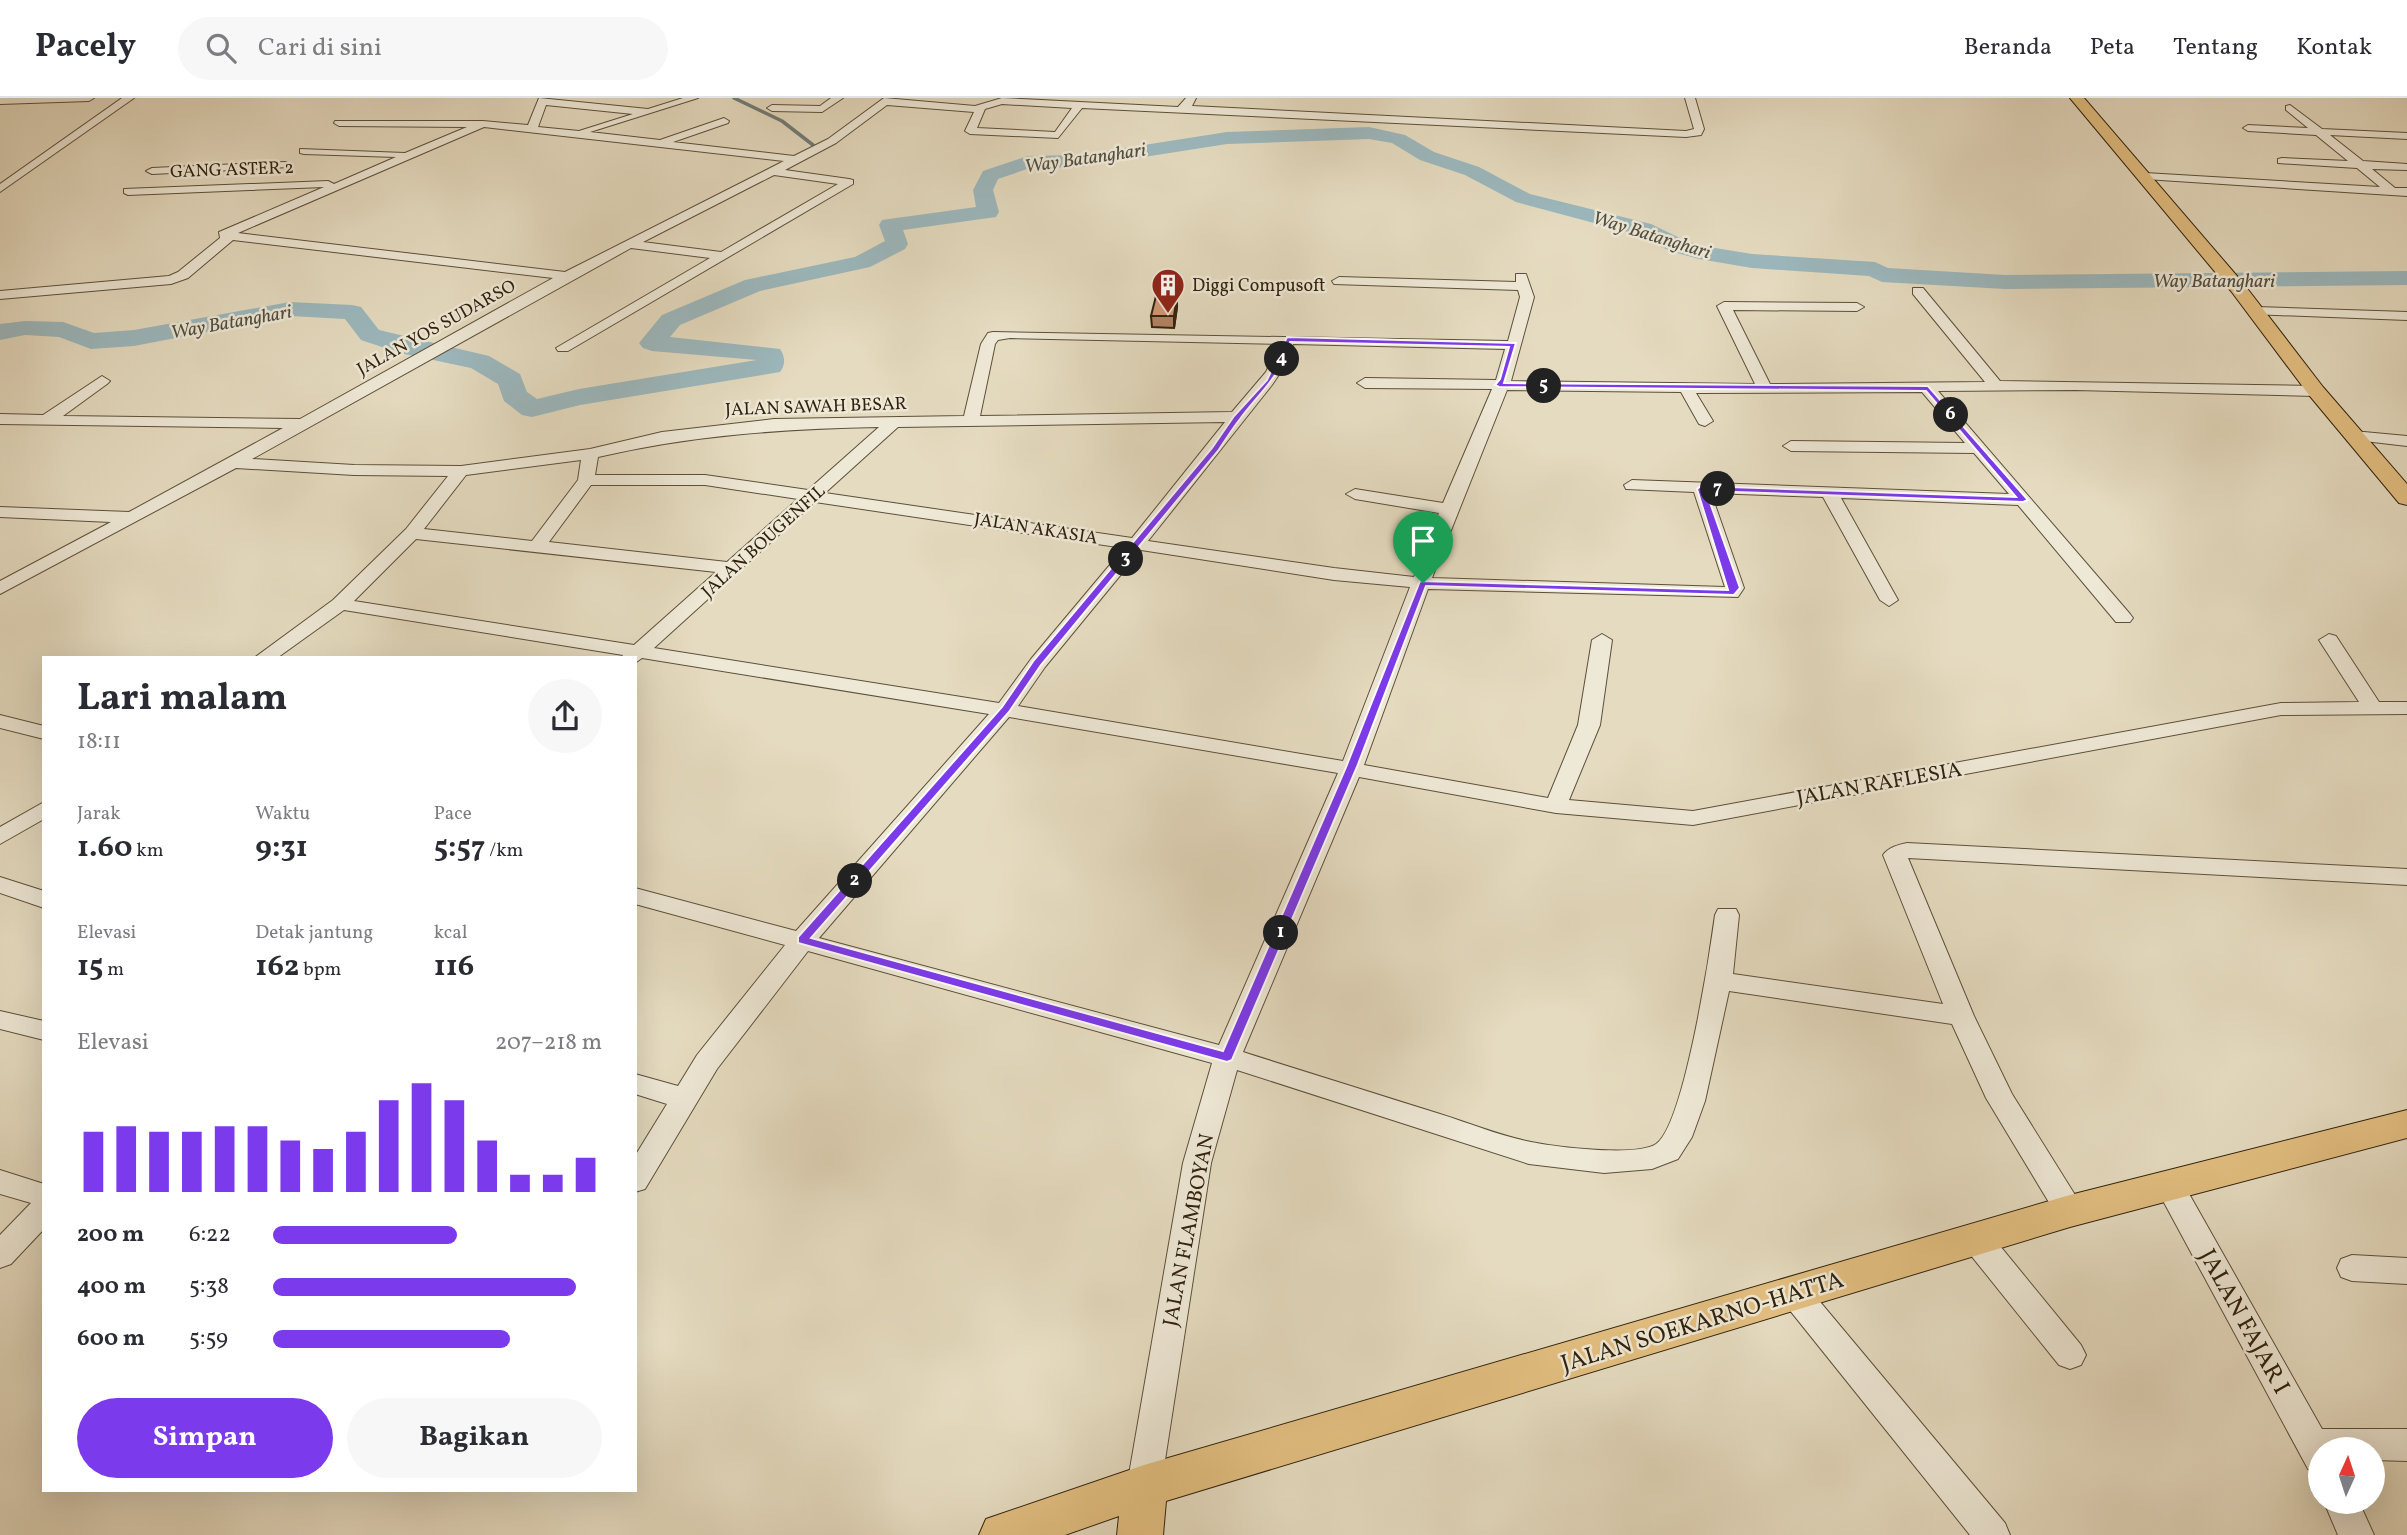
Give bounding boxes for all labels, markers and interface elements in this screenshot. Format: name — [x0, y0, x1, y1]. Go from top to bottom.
search box — [178, 17, 668, 80]
text: Pacely — [35, 25, 136, 71]
icon: search — [202, 29, 240, 67]
text: Cari di sini — [258, 30, 382, 66]
text: Beranda — [1964, 31, 2052, 65]
text: Peta — [2090, 31, 2135, 65]
text: Tentang — [2173, 31, 2258, 65]
text: Kontak — [2296, 31, 2372, 65]
water label: Way Batanghari — [1023, 138, 1148, 180]
street label: GANG ASTER 2 — [170, 156, 294, 185]
water label: Way Batanghari — [1589, 206, 1714, 266]
building icon: Diggi Compusoft — [1149, 266, 1187, 315]
water label: Way Batanghari — [2153, 269, 2275, 295]
street label: JALAN YOS SUDARSO — [353, 274, 521, 382]
place label: Diggi Compusoft — [1192, 274, 1325, 299]
water label: Way Batanghari — [169, 300, 294, 346]
pin: 4 — [1264, 342, 1300, 376]
text: 4 — [1276, 345, 1287, 371]
pin: 5 — [1526, 368, 1562, 404]
text: 5 — [1539, 372, 1548, 398]
street label: JALAN SAWAH BESAR — [725, 392, 907, 423]
pin: 6 — [1934, 398, 1968, 432]
text: 6 — [1945, 401, 1956, 427]
pin: 7 — [1700, 472, 1736, 506]
text: 7 — [1713, 475, 1722, 501]
street label: JALAN BOUGENFIL — [697, 480, 831, 605]
street label: JALAN AKASIA — [972, 507, 1100, 552]
pin — [1393, 511, 1453, 583]
icon: arrive — [1404, 522, 1442, 560]
pin: 3 — [1108, 542, 1144, 576]
text: 3 — [1121, 545, 1130, 571]
text: Lari malam — [77, 673, 288, 726]
button: share — [528, 679, 602, 753]
text: 18:11 — [77, 726, 121, 758]
street label: JALAN RAFLESIA — [1794, 756, 1964, 813]
text: Jarak — [77, 801, 121, 827]
text: Waktu — [255, 801, 310, 827]
text: Pace — [434, 801, 472, 827]
text: 1.60 — [77, 827, 133, 869]
text: 9:31 — [255, 827, 308, 869]
text: 5:57 — [434, 827, 485, 869]
text: km — [133, 838, 164, 864]
text: /km — [485, 838, 523, 864]
pin: 2 — [838, 864, 872, 898]
text: 2 — [850, 867, 859, 893]
pin: 1 — [1264, 916, 1298, 950]
text: 1 — [1277, 919, 1284, 945]
text: Elevasi — [77, 920, 136, 946]
text: Detak jantung — [255, 920, 373, 946]
text: kcal — [434, 920, 467, 946]
text: 15 — [77, 946, 104, 988]
text: 162 — [255, 946, 299, 988]
text: 116 — [434, 946, 474, 988]
text: m — [104, 957, 124, 983]
text: bpm — [299, 957, 341, 983]
text: Elevasi — [77, 1027, 149, 1059]
text: 207–218 m — [495, 1027, 602, 1059]
street label: JALAN FLAMBOYAN — [1157, 1131, 1222, 1329]
text: 200 m — [77, 1219, 144, 1251]
text: 6:22 — [189, 1219, 231, 1251]
street label: JALAN FAJAR I — [2189, 1243, 2297, 1401]
street label: JALAN SOEKARNO-HATTA — [1557, 1264, 1848, 1382]
text: 400 m — [77, 1271, 146, 1303]
text: 5:38 — [189, 1271, 229, 1303]
text: 600 m — [77, 1323, 145, 1355]
text: 5:59 — [189, 1323, 228, 1355]
button: Simpan — [77, 1398, 333, 1478]
button: Bagikan — [347, 1398, 602, 1478]
north arrow — [2308, 1437, 2385, 1514]
map controls — [2308, 1437, 2385, 1514]

